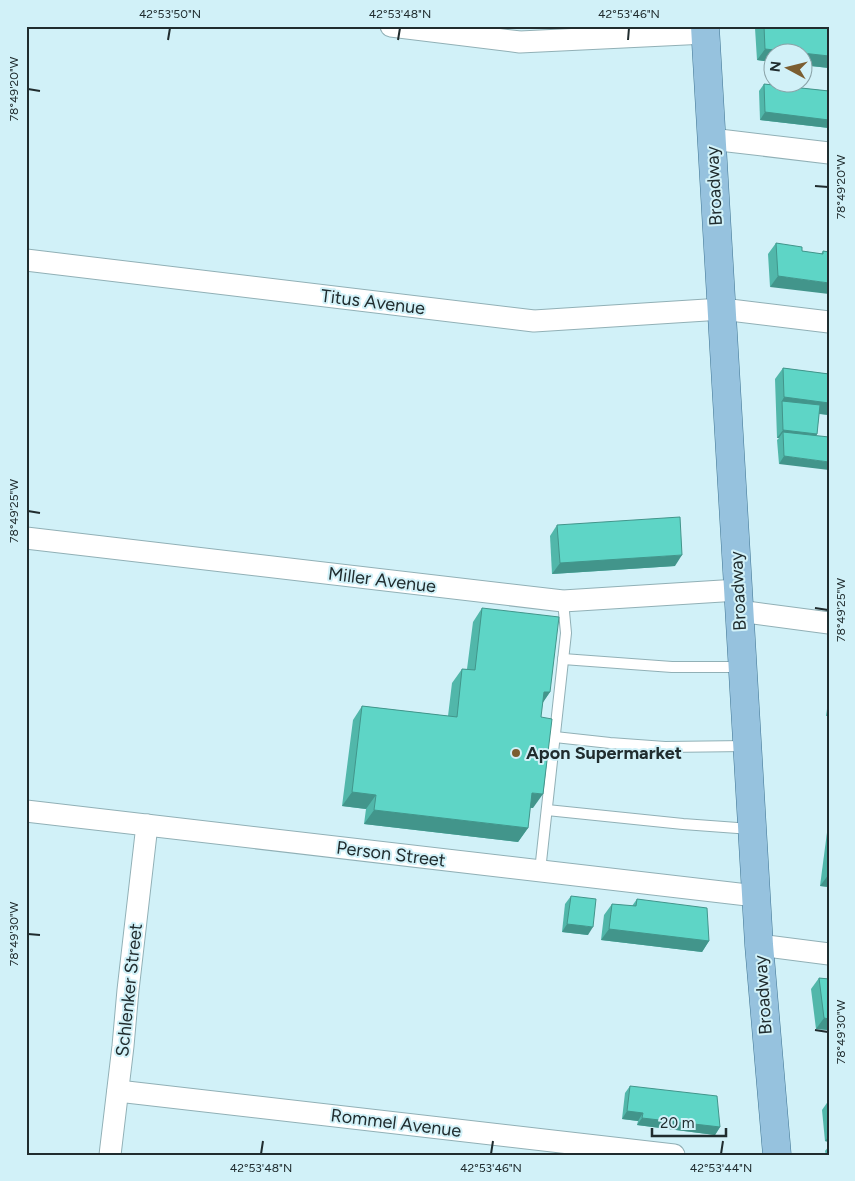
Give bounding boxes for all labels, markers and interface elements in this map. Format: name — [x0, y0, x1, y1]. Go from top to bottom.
text: 42°53'50"N — [139, 7, 201, 21]
text: 42°53'48"N — [369, 7, 431, 21]
text: 42°53'46"N — [598, 7, 660, 21]
north arrow — [762, 42, 812, 92]
text: 78°49'20"W — [7, 56, 21, 121]
text: N — [766, 60, 785, 73]
street label: Broadway — [701, 145, 727, 226]
text: 78°49'20"W — [834, 154, 848, 219]
street label: Titus Avenue — [320, 285, 426, 319]
text: 78°49'25"W — [7, 479, 21, 543]
street label: Broadway — [725, 550, 751, 631]
street label: Miller Avenue — [327, 562, 437, 598]
text: 78°49'25"W — [834, 578, 848, 642]
place label: Apon Supermarket — [526, 742, 682, 764]
marker: Apon Supermarket — [510, 747, 522, 759]
street label: Person Street — [335, 836, 447, 872]
text: 78°49'30"W — [7, 901, 21, 966]
street label: Schlenker Street — [111, 922, 147, 1058]
street label: Broadway — [749, 954, 777, 1036]
text: 78°49'30"W — [834, 999, 848, 1064]
street label: Rommel Avenue — [329, 1104, 463, 1142]
scale bar — [652, 1106, 726, 1138]
text: 20 m — [660, 1114, 694, 1132]
text: 42°53'48"N — [230, 1161, 292, 1175]
text: 42°53'46"N — [460, 1161, 522, 1175]
text: 42°53'44"N — [690, 1161, 752, 1175]

